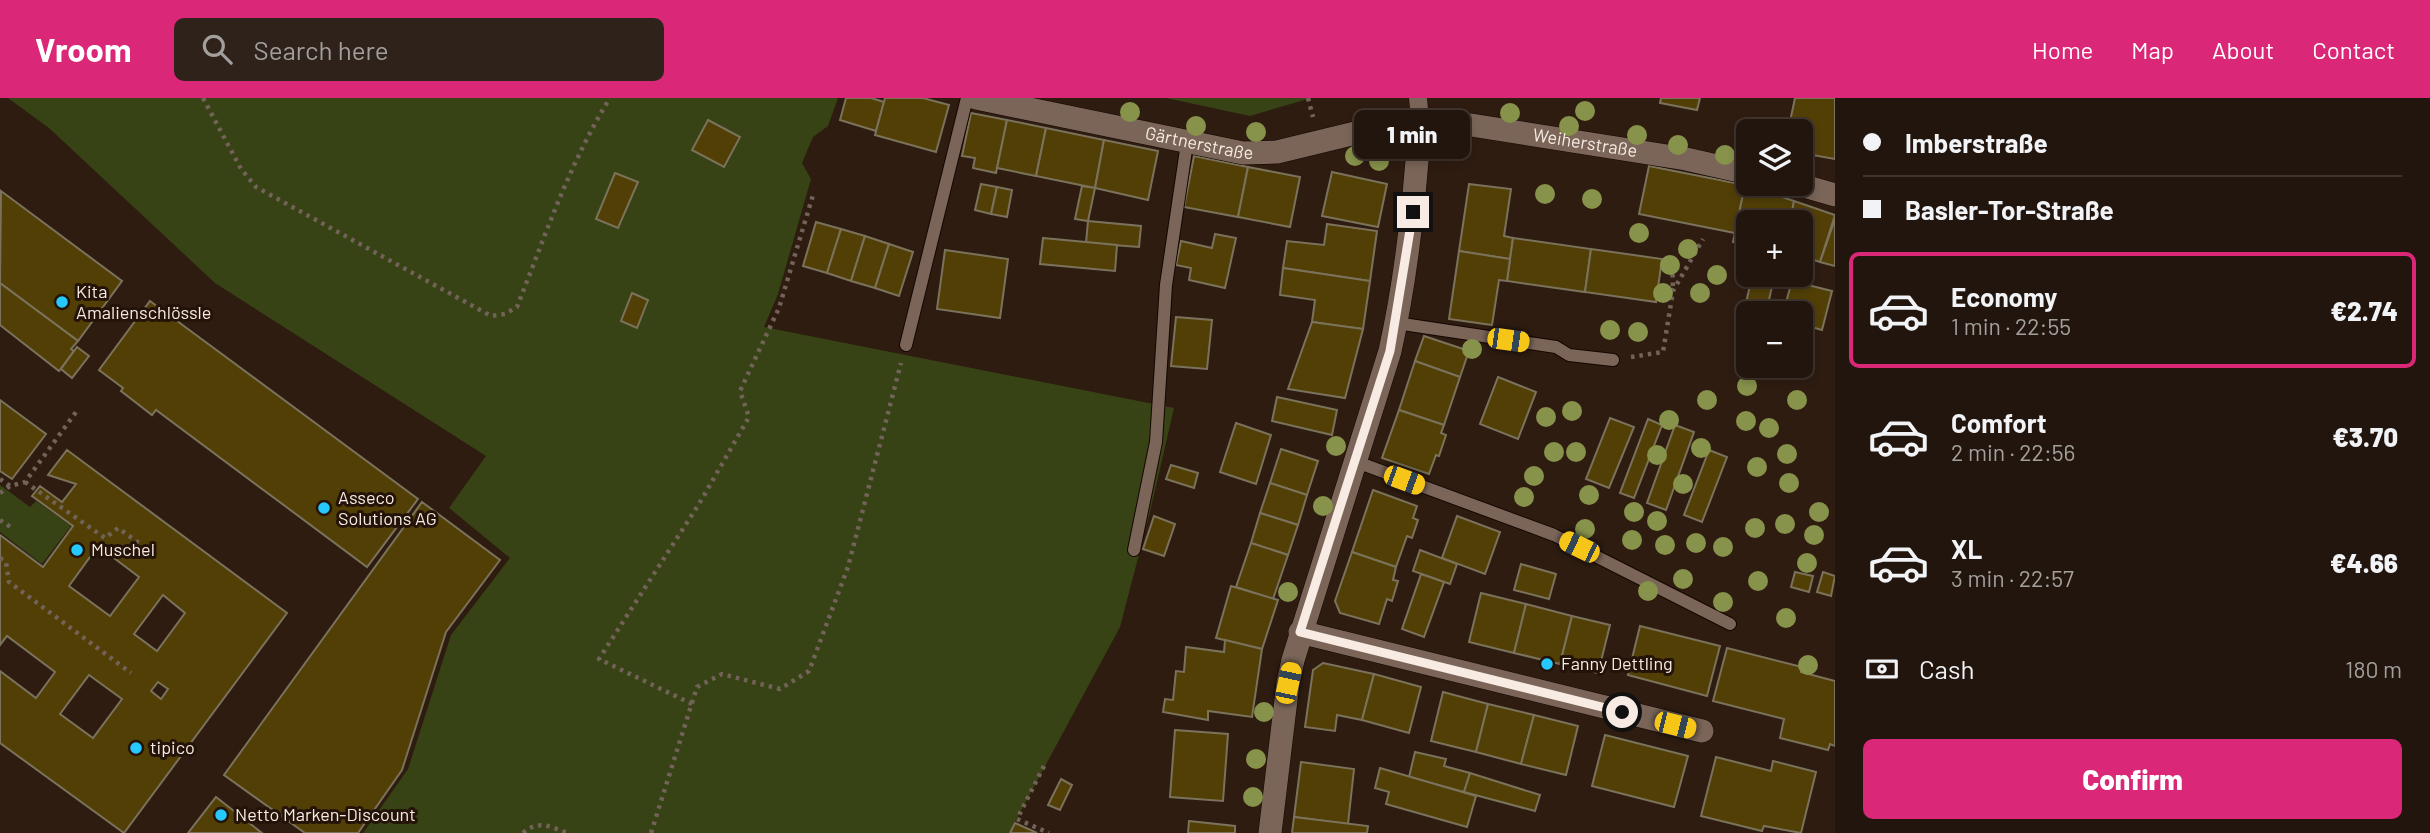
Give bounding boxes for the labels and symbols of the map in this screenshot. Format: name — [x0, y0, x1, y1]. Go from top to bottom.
callout: 1 min — [1355, 110, 1471, 159]
street label: Gärtnerstraße — [1144, 121, 1254, 163]
street label: Weiherstraße — [1531, 123, 1639, 161]
route end — [1397, 196, 1429, 228]
place label: Kita Amalienschlössle — [76, 280, 211, 323]
marker: Kita Amalienschlössle — [54, 294, 70, 310]
car — [1486, 327, 1531, 353]
car — [1381, 463, 1428, 497]
place label: Asseco Solutions AG — [338, 486, 437, 529]
marker: Asseco Solutions AG — [316, 500, 332, 516]
car — [1556, 528, 1603, 566]
place label: Muschel — [91, 538, 155, 560]
marker: Muschel — [69, 542, 85, 558]
place label: Fanny Dettling — [1561, 652, 1673, 674]
marker: Fanny Dettling — [1539, 656, 1555, 672]
car — [1274, 660, 1303, 706]
route start — [1606, 696, 1638, 728]
car — [1653, 710, 1698, 740]
place label: tipico — [150, 736, 195, 758]
marker: tipico — [128, 740, 144, 756]
place label: Netto Marken-Discount — [235, 803, 416, 825]
marker: Netto Marken-Discount — [213, 807, 229, 823]

